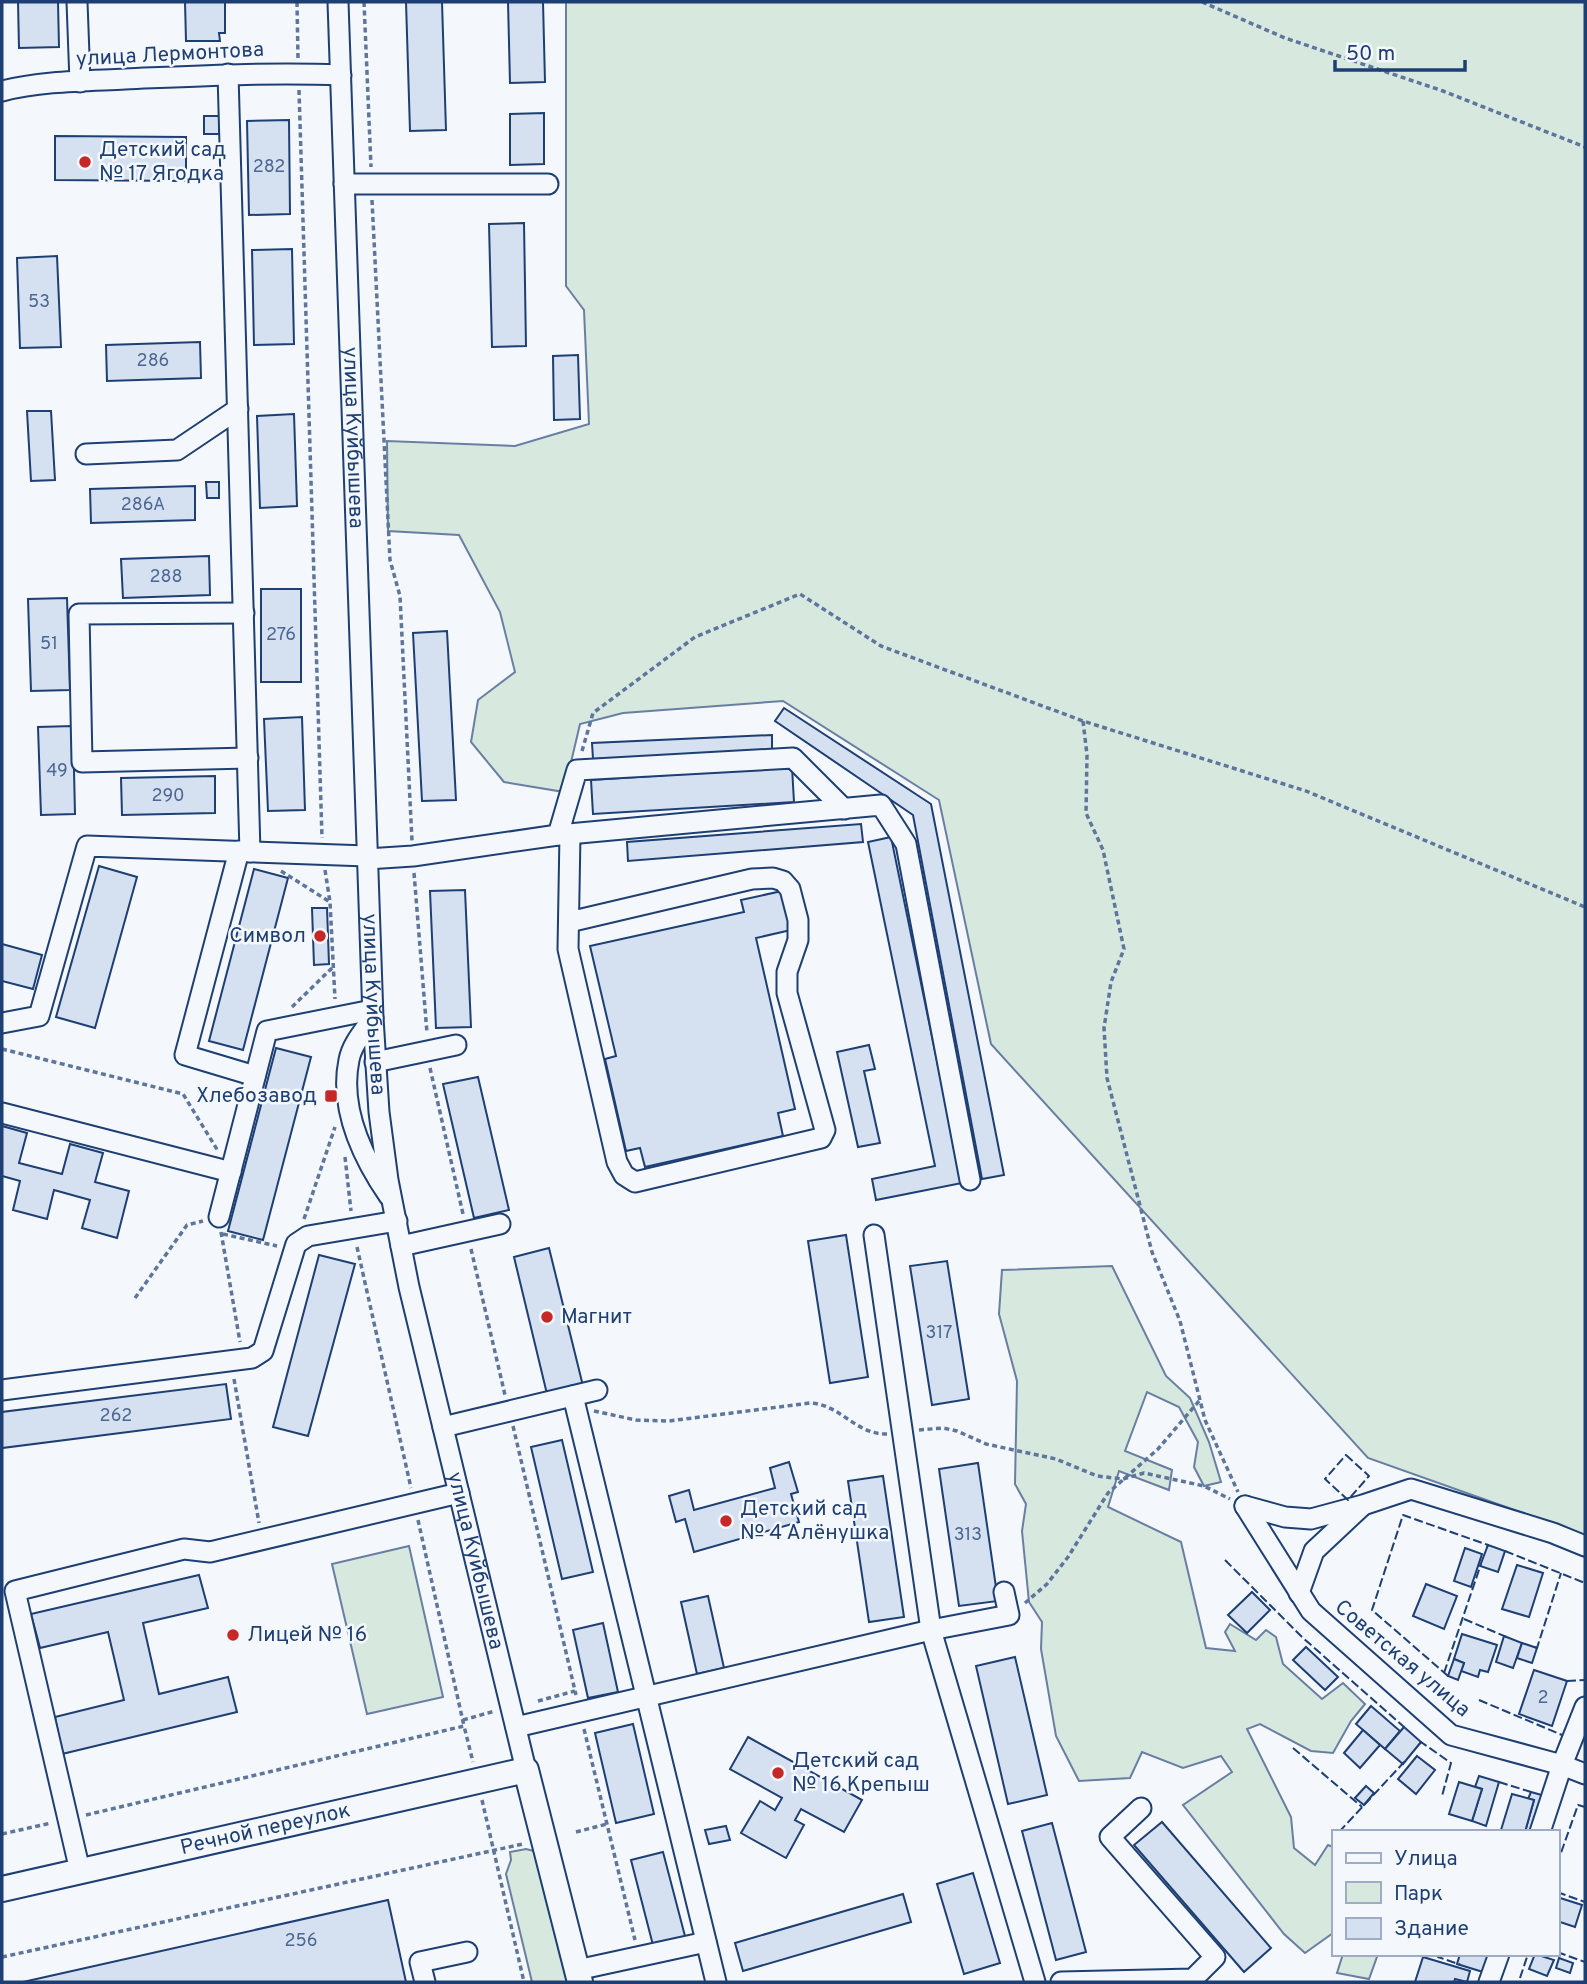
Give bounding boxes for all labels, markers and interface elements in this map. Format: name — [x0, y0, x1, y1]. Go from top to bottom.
scale bar — [1335, 28, 1464, 72]
street label: улица Лермонтова — [75, 37, 265, 73]
text: 50 m — [1346, 41, 1395, 68]
place label: Детский сад № 17 Ягодка — [99, 137, 226, 188]
marker: Детский сад № 17 Ягодка — [77, 154, 93, 170]
house number: 282 — [253, 156, 285, 179]
house number: 53 — [28, 291, 50, 314]
street label: улица Куйбышева — [336, 346, 370, 529]
house number: 286 — [137, 350, 169, 373]
house number: 286А — [121, 494, 165, 517]
house number: 288 — [149, 566, 183, 589]
house number: 276 — [266, 624, 296, 647]
house number: 51 — [40, 633, 58, 656]
house number: 49 — [46, 760, 68, 783]
house number: 290 — [151, 785, 185, 808]
street label: улица Куйбышева — [356, 913, 391, 1096]
place label: Символ — [229, 923, 306, 950]
marker: Символ — [312, 928, 328, 944]
place label: Хлебозавод — [196, 1083, 317, 1110]
marker: Хлебозавод — [323, 1088, 339, 1104]
place label: Магнит — [561, 1304, 632, 1331]
marker: Магнит — [539, 1309, 555, 1325]
house number: 317 — [926, 1322, 952, 1345]
house number: 262 — [100, 1405, 132, 1428]
street label: улица Куйбышева — [441, 1469, 510, 1652]
place label: Детский сад № 4 Алёнушка — [740, 1496, 889, 1547]
marker: Детский сад № 4 Алёнушка — [718, 1513, 734, 1529]
house number: 313 — [954, 1524, 982, 1547]
street label: Советская улица — [1329, 1594, 1475, 1724]
place label: Лицей № 16 — [247, 1622, 367, 1649]
marker: Лицей № 16 — [225, 1627, 241, 1643]
house number: 2 — [1537, 1687, 1549, 1710]
place label: Детский сад № 16 Крепыш — [792, 1748, 930, 1799]
marker: Детский сад № 16 Крепыш — [770, 1765, 786, 1781]
street label: Речной переулок — [178, 1797, 353, 1862]
legend — [1332, 1830, 1559, 1956]
text: Улица — [1394, 1846, 1458, 1873]
text: Парк — [1394, 1881, 1443, 1908]
text: Здание — [1394, 1916, 1469, 1943]
house number: 256 — [285, 1930, 317, 1953]

